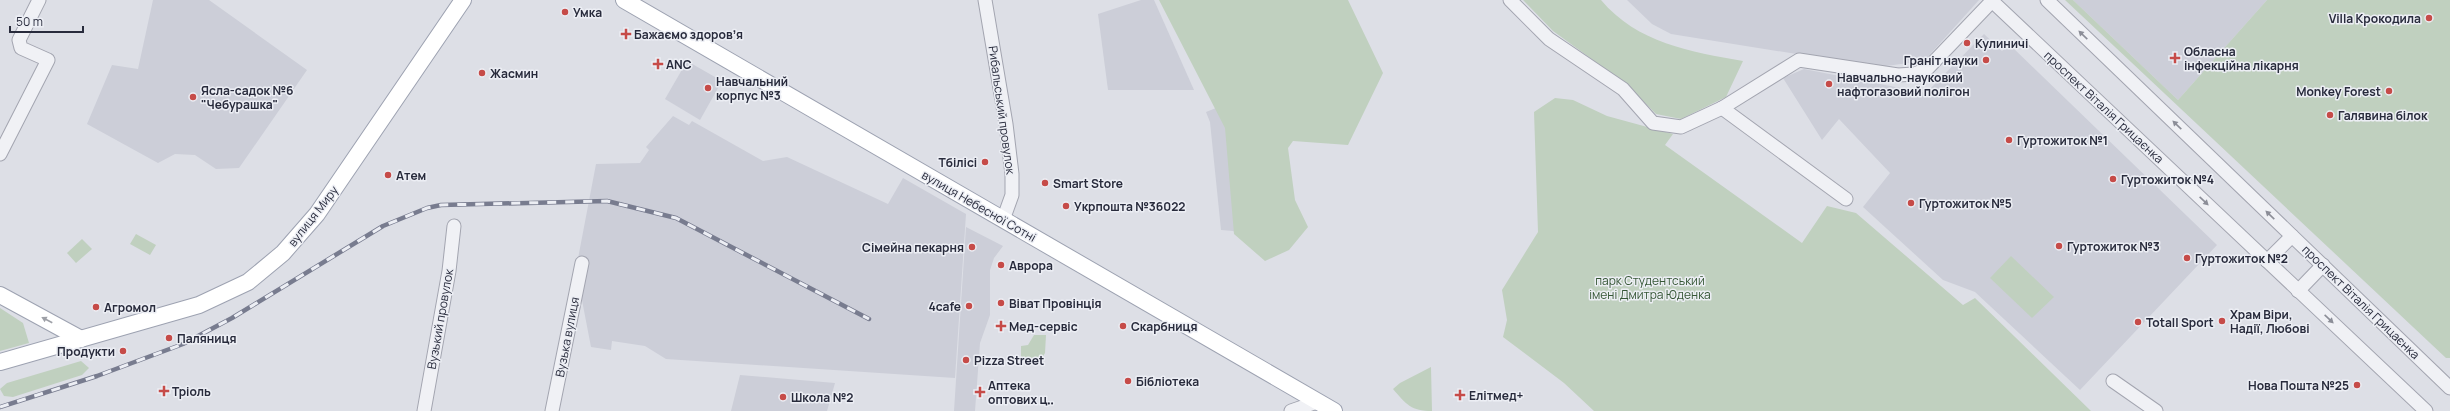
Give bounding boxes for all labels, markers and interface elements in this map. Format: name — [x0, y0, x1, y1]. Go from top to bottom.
place label: Умка — [573, 4, 602, 21]
marker: Умка — [560, 7, 570, 17]
scale bar — [10, 8, 83, 34]
place label: Villa Крокодила — [2329, 10, 2421, 27]
text: 50 m — [16, 13, 43, 30]
marker: Villa Крокодила — [2424, 13, 2434, 23]
place label: Бажаємо здоровʼя — [634, 26, 743, 43]
marker: Бажаємо здоровʼя — [621, 29, 631, 39]
one-way arrow — [2078, 30, 2088, 40]
place label: Кулиничі — [1975, 35, 2028, 52]
marker: Кулиничі — [1962, 38, 1972, 48]
place label: Обласна інфекційна лікарня — [2184, 43, 2299, 74]
street label: Рибальський провулок — [985, 45, 1020, 176]
street label: проспект Віталія Грицаєнка — [2041, 47, 2167, 167]
place label: Граніт науки — [1904, 52, 1978, 69]
marker: Обласна інфекційна лікарня — [2169, 52, 2181, 64]
marker: Граніт науки — [1981, 55, 1991, 65]
place label: ANC — [666, 56, 692, 73]
marker: ANC — [653, 59, 663, 69]
place label: Жасмин — [490, 65, 538, 82]
marker: Жасмин — [477, 68, 487, 78]
place label: Навчально-науковий нафтогазовий полігон — [1837, 69, 1970, 100]
place label: Навчальний корпус №3 — [716, 73, 788, 104]
marker: Навчально-науковий нафтогазовий полігон — [1824, 79, 1834, 89]
place label: Ясла-садок №6 "Чебурашка" — [201, 82, 294, 113]
marker: Навчальний корпус №3 — [703, 83, 713, 93]
place label: Monkey Forest — [2296, 83, 2381, 100]
marker: Monkey Forest — [2384, 86, 2394, 96]
marker: Ясла-садок №6 "Чебурашка" — [188, 92, 198, 102]
place label: Галявина білок — [2338, 107, 2428, 124]
marker: Галявина білок — [2325, 110, 2335, 120]
one-way arrow — [2172, 120, 2182, 130]
place label: Гуртожиток №1 — [2017, 132, 2108, 149]
marker: Гуртожиток №1 — [2004, 135, 2014, 145]
place label: Тбілісі — [938, 154, 977, 171]
marker: Тбілісі — [980, 157, 990, 167]
street label: вулиця Небесної Сотні — [919, 166, 1039, 246]
place label: Атем — [396, 167, 426, 184]
marker: Атем — [383, 170, 393, 180]
place label: Гуртожиток №4 — [2121, 171, 2214, 188]
marker: Гуртожиток №4 — [2108, 174, 2118, 184]
place label: Smart Store — [1053, 175, 1123, 192]
marker: Smart Store — [1040, 178, 1050, 188]
street label: вулиця Миру — [284, 182, 343, 250]
place label: Гуртожиток №5 — [1919, 195, 2012, 212]
one-way arrow — [2199, 196, 2208, 205]
place label: Укрпошта №36022 — [1074, 198, 1185, 215]
marker: Гуртожиток №5 — [1906, 198, 1916, 208]
marker: Укрпошта №36022 — [1061, 201, 1071, 211]
one-way arrow — [2265, 211, 2275, 220]
place label: Гуртожиток №3 — [2067, 238, 2160, 255]
place label: Сімейна пекарня — [862, 239, 964, 256]
marker: Гуртожиток №3 — [2054, 241, 2064, 251]
street label: проспект Віталія Грицаєнка — [2298, 241, 2424, 363]
marker: Сімейна пекарня — [967, 242, 977, 252]
place label: Гуртожиток №2 — [2195, 250, 2288, 267]
marker: Гуртожиток №2 — [2182, 253, 2192, 263]
place label: Аврора — [1009, 257, 1053, 274]
marker: Аврора — [996, 260, 1006, 270]
street label: Вузький провулок — [423, 266, 457, 371]
park label: парк Студентський імені Дмитра Юденка — [1589, 272, 1711, 303]
street label: Вузька вулиця — [551, 295, 583, 379]
place label: Віват Провінція — [1009, 295, 1102, 312]
place label: 4cafe — [928, 298, 961, 315]
marker: Віват Провінція — [996, 298, 1006, 308]
place label: Агромол — [104, 299, 156, 316]
marker: 4cafe — [964, 301, 974, 311]
marker: Агромол — [91, 302, 101, 312]
place label: Храм Віри, Надії, Любові — [2230, 306, 2310, 337]
place label: Totall Sport — [2146, 314, 2214, 331]
one-way arrow — [2324, 314, 2334, 324]
marker: Храм Віри, Надії, Любові — [2217, 316, 2227, 326]
one-way arrow — [41, 317, 53, 324]
marker: Totall Sport — [2133, 317, 2143, 327]
place label: Мед-сервіс — [1009, 318, 1078, 335]
place label: Скарбниця — [1131, 318, 1197, 335]
marker: Мед-сервіс — [996, 321, 1006, 331]
marker: Скарбниця — [1118, 321, 1128, 331]
place label: Паляниця — [177, 330, 236, 347]
marker: Паляниця — [164, 333, 174, 343]
place label: Продукти — [57, 343, 115, 360]
marker: Продукти — [118, 346, 128, 356]
place label: Pizza Street — [974, 352, 1044, 369]
marker: Pizza Street — [961, 355, 971, 365]
place label: Бібліотека — [1136, 373, 1199, 390]
marker: Бібліотека — [1123, 376, 1133, 386]
place label: Аптека оптових ц‥ — [988, 377, 1054, 408]
place label: Нова Пошта №25 — [2248, 377, 2349, 394]
marker: Нова Пошта №25 — [2352, 380, 2362, 390]
place label: Тріоль — [172, 383, 211, 400]
marker: Тріоль — [159, 386, 169, 396]
marker: Аптека оптових ц‥ — [975, 387, 985, 397]
place label: Елітмед+ — [1469, 387, 1524, 404]
place label: Школа №2 — [791, 389, 853, 406]
marker: Елітмед+ — [1454, 389, 1466, 401]
marker: Школа №2 — [778, 392, 788, 402]

